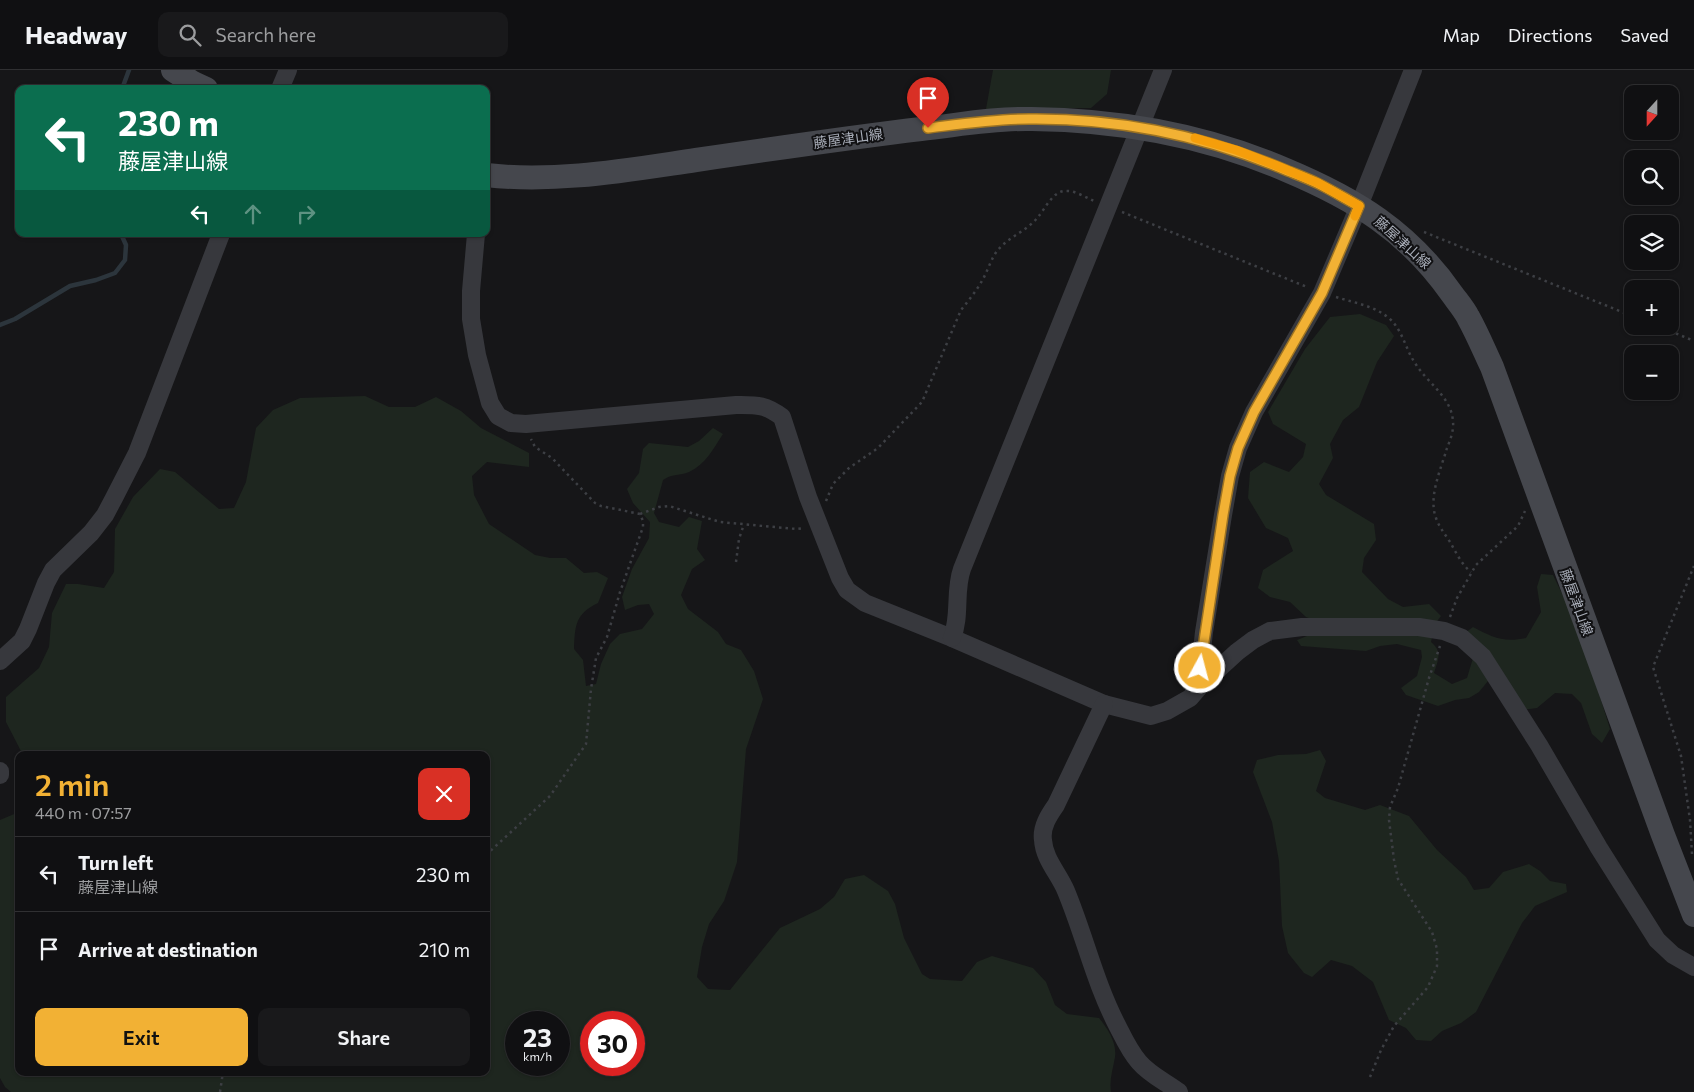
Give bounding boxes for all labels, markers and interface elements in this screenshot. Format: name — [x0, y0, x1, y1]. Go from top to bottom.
search box — [158, 12, 508, 57]
text: Headway — [25, 20, 128, 49]
icon: search — [176, 21, 204, 49]
text: Search here — [216, 23, 316, 46]
text: Map — [1443, 24, 1480, 46]
text: Directions — [1508, 24, 1592, 46]
text: Saved — [1620, 24, 1669, 46]
pin — [907, 77, 949, 128]
icon: arrive — [914, 84, 942, 112]
north arrow — [1624, 85, 1679, 140]
map controls — [1624, 85, 1679, 400]
text: 230 m — [118, 100, 219, 143]
icon: left — [35, 105, 100, 170]
street label: 藤屋津山線 — [812, 125, 884, 151]
text: 藤屋津山線 — [118, 147, 228, 174]
button: search — [1624, 150, 1679, 205]
icon: left — [186, 200, 214, 228]
icon: ahead — [239, 200, 267, 228]
icon: right — [292, 200, 320, 228]
street label: 藤屋津山線 — [1371, 212, 1435, 272]
button: layers — [1624, 215, 1679, 270]
button: + — [1624, 280, 1679, 335]
button: − — [1624, 345, 1679, 400]
street label: 藤屋津山線 — [1557, 566, 1597, 638]
position arrow — [1173, 641, 1225, 693]
text: 2 min — [35, 765, 109, 802]
button: close — [418, 768, 470, 820]
text: 440 m · 07:57 — [35, 803, 132, 822]
text: Turn left — [78, 851, 153, 874]
icon: left — [35, 860, 63, 888]
text: 230 m — [416, 863, 470, 886]
text: 藤屋津山線 — [78, 877, 158, 896]
icon: arrive — [35, 935, 63, 963]
text: Arrive at destination — [78, 938, 258, 961]
text: 210 m — [419, 938, 470, 961]
button: Exit — [35, 1008, 248, 1066]
button: Share — [258, 1008, 470, 1066]
speed limit sign: 30 — [580, 1011, 645, 1076]
text: 23 — [523, 1022, 552, 1052]
text: km/h — [523, 1049, 552, 1063]

